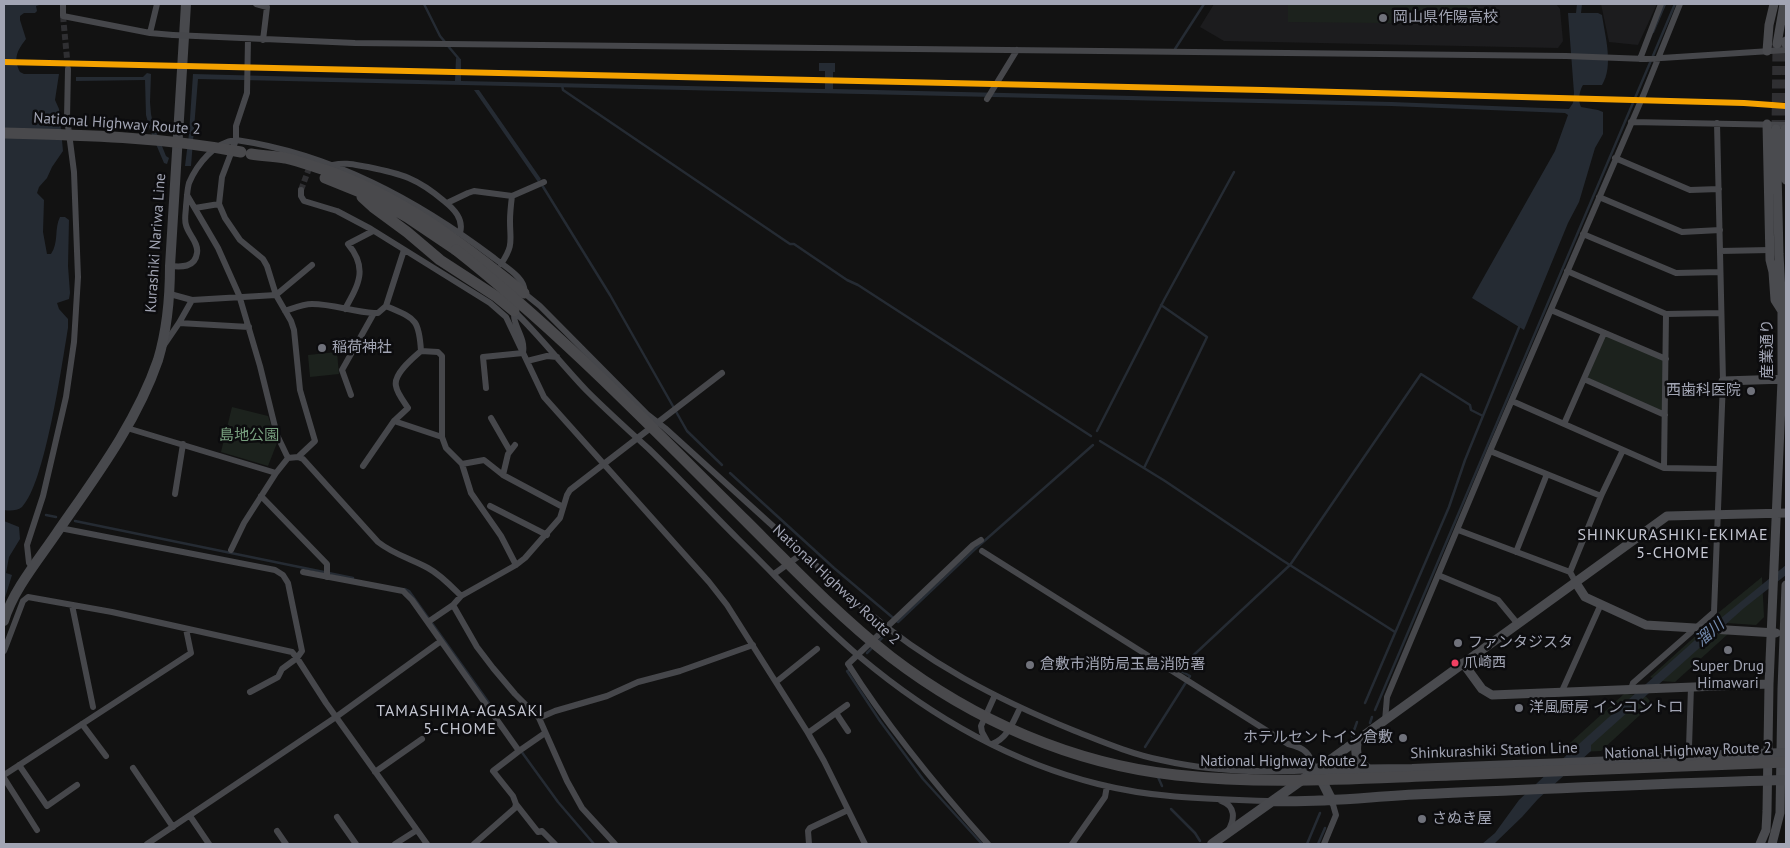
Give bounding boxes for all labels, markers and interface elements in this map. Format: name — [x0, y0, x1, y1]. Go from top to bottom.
place label: 岡山県作陽高校 — [1393, 9, 1498, 27]
marker: 岡山県作陽高校 — [1377, 12, 1389, 24]
street label: National Highway Route 2 — [33, 109, 201, 139]
street label: Kurashiki Nariwa Line — [142, 173, 170, 313]
street label: 産業通り — [1759, 319, 1777, 379]
place label: 稲荷神社 — [332, 339, 392, 357]
marker: 稲荷神社 — [316, 342, 328, 354]
place label: 西歯科医院 — [1666, 382, 1741, 400]
marker: 西歯科医院 — [1745, 385, 1757, 397]
park label: 島地公園 — [219, 427, 279, 445]
street label: National Highway Route 2 — [769, 521, 903, 649]
district label: SHINKURASHIKI-EKIMAE 5-CHOME — [1575, 525, 1771, 563]
water label: 溜川 — [1692, 615, 1728, 651]
place label: ファンタジスタ — [1468, 634, 1573, 652]
marker: ファンタジスタ — [1452, 637, 1464, 649]
marker: Super Drug Himawari — [1722, 644, 1734, 656]
place label: 爪崎西 — [1464, 655, 1506, 671]
place label: 倉敷市消防局玉島消防署 — [1040, 656, 1205, 674]
marker: 爪崎西 — [1450, 658, 1460, 668]
place label: Super Drug Himawari — [1692, 658, 1764, 693]
marker: 倉敷市消防局玉島消防署 — [1024, 659, 1036, 671]
place label: 洋風厨房 インコントロ — [1529, 699, 1683, 717]
district label: TAMASHIMA-AGASAKI 5-CHOME — [374, 701, 546, 739]
marker: 洋風厨房 インコントロ — [1513, 702, 1525, 714]
place label: ホテルセントイン倉敷 — [1243, 729, 1393, 747]
marker: ホテルセントイン倉敷 — [1397, 732, 1409, 744]
street label: Shinkurashiki Station Line — [1410, 739, 1578, 763]
street label: National Highway Route 2 — [1604, 739, 1772, 763]
street label: National Highway Route 2 — [1200, 753, 1368, 771]
place label: さぬき屋 — [1432, 810, 1492, 828]
marker: さぬき屋 — [1416, 813, 1428, 825]

